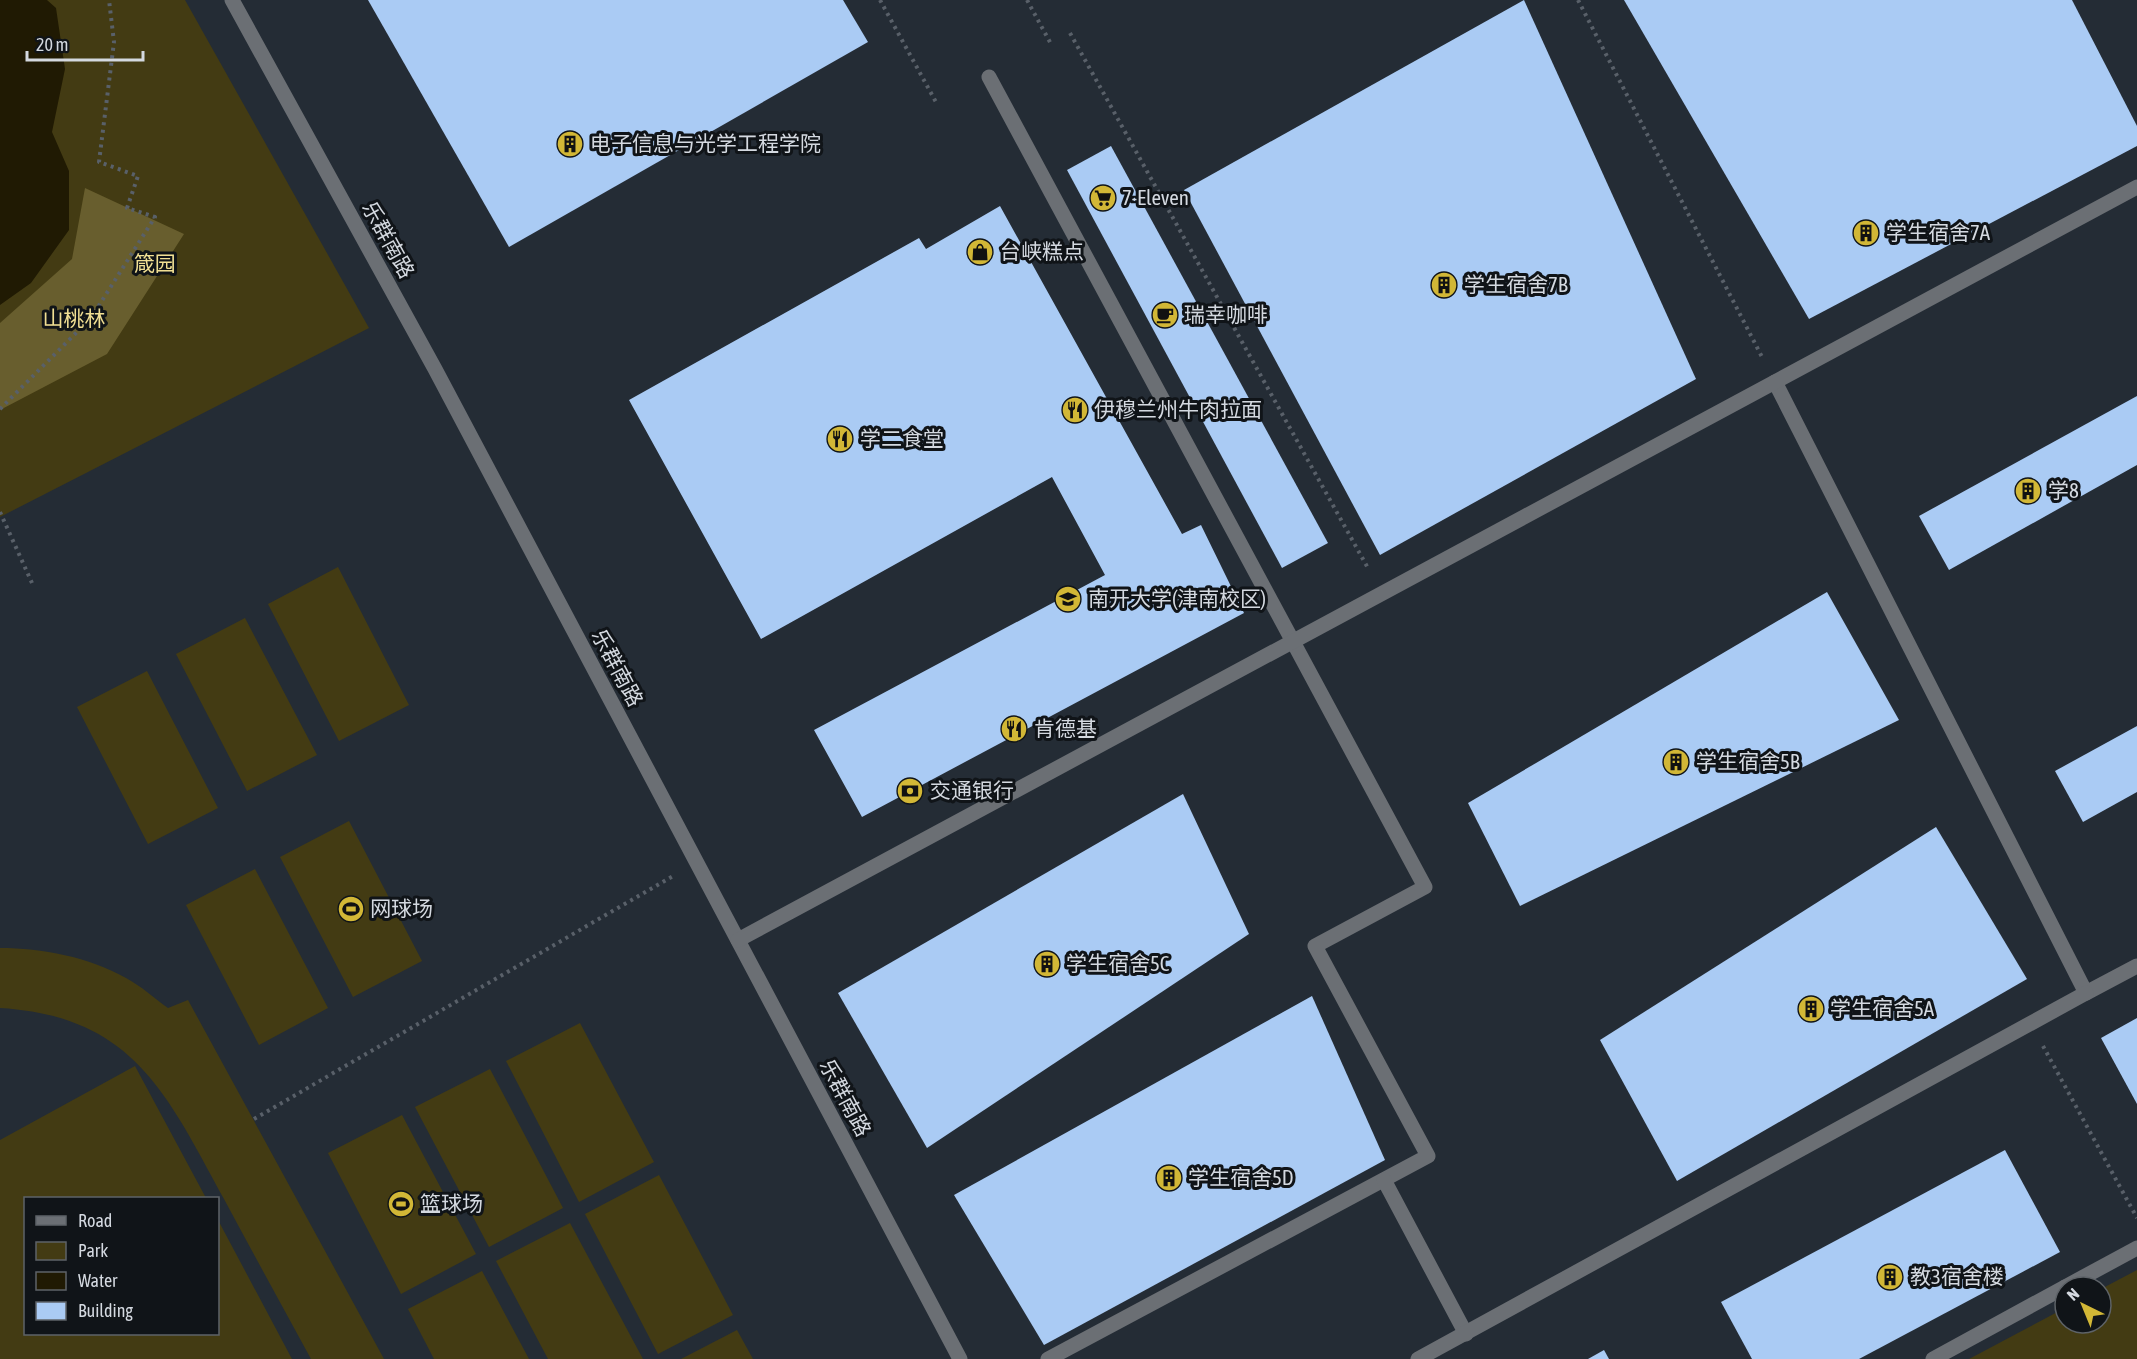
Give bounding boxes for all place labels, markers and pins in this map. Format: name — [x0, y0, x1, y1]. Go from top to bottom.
building icon: 电子信息与光学工程学院 — [555, 129, 585, 159]
place label: 电子信息与光学工程学院 — [590, 131, 821, 155]
supermarket icon: 7-Eleven — [1088, 183, 1118, 213]
place label: 7-Eleven — [1122, 185, 1189, 209]
building icon: 学生宿舍7A — [1851, 218, 1881, 248]
place label: 学生宿舍7A — [1886, 220, 1991, 244]
shop icon: 台峡糕点 — [965, 237, 995, 267]
place label: 台峡糕点 — [1000, 239, 1084, 263]
building icon: 学生宿舍7B — [1429, 270, 1459, 300]
place label: 学生宿舍7B — [1464, 272, 1568, 296]
cafe icon: 瑞幸咖啡 — [1150, 300, 1180, 330]
place label: 瑞幸咖啡 — [1184, 302, 1268, 326]
restaurant icon: 伊穆兰州牛肉拉面 — [1060, 395, 1090, 425]
place label: 伊穆兰州牛肉拉面 — [1094, 397, 1262, 421]
restaurant icon: 学二食堂 — [825, 424, 855, 454]
place label: 学二食堂 — [860, 426, 944, 450]
building icon: 学8 — [2013, 476, 2043, 506]
place label: 学8 — [2048, 478, 2079, 502]
school or university icon: 南开大学(津南校区) — [1053, 584, 1083, 614]
place label: 南开大学(津南校区) — [1088, 586, 1266, 610]
restaurant icon: 肯德基 — [999, 714, 1029, 744]
place label: 肯德基 — [1034, 716, 1097, 740]
building icon: 学生宿舍5B — [1661, 747, 1691, 777]
place label: 学生宿舍5B — [1696, 749, 1800, 773]
bank icon: 交通银行 — [895, 776, 925, 806]
place label: 交通银行 — [930, 778, 1014, 802]
sports icon: 网球场 — [336, 894, 366, 924]
place label: 网球场 — [370, 896, 433, 920]
building icon: 学生宿舍5C — [1032, 949, 1062, 979]
place label: 学生宿舍5C — [1066, 951, 1170, 975]
building icon: 学生宿舍5A — [1796, 994, 1826, 1024]
place label: 学生宿舍5A — [1830, 996, 1935, 1020]
building icon: 学生宿舍5D — [1154, 1163, 1184, 1193]
place label: 学生宿舍5D — [1188, 1165, 1294, 1189]
sports icon: 篮球场 — [386, 1189, 416, 1219]
place label: 篮球场 — [420, 1191, 483, 1215]
building icon: 教3宿舍楼 — [1875, 1262, 1905, 1292]
place label: 教3宿舍楼 — [1910, 1264, 2004, 1288]

